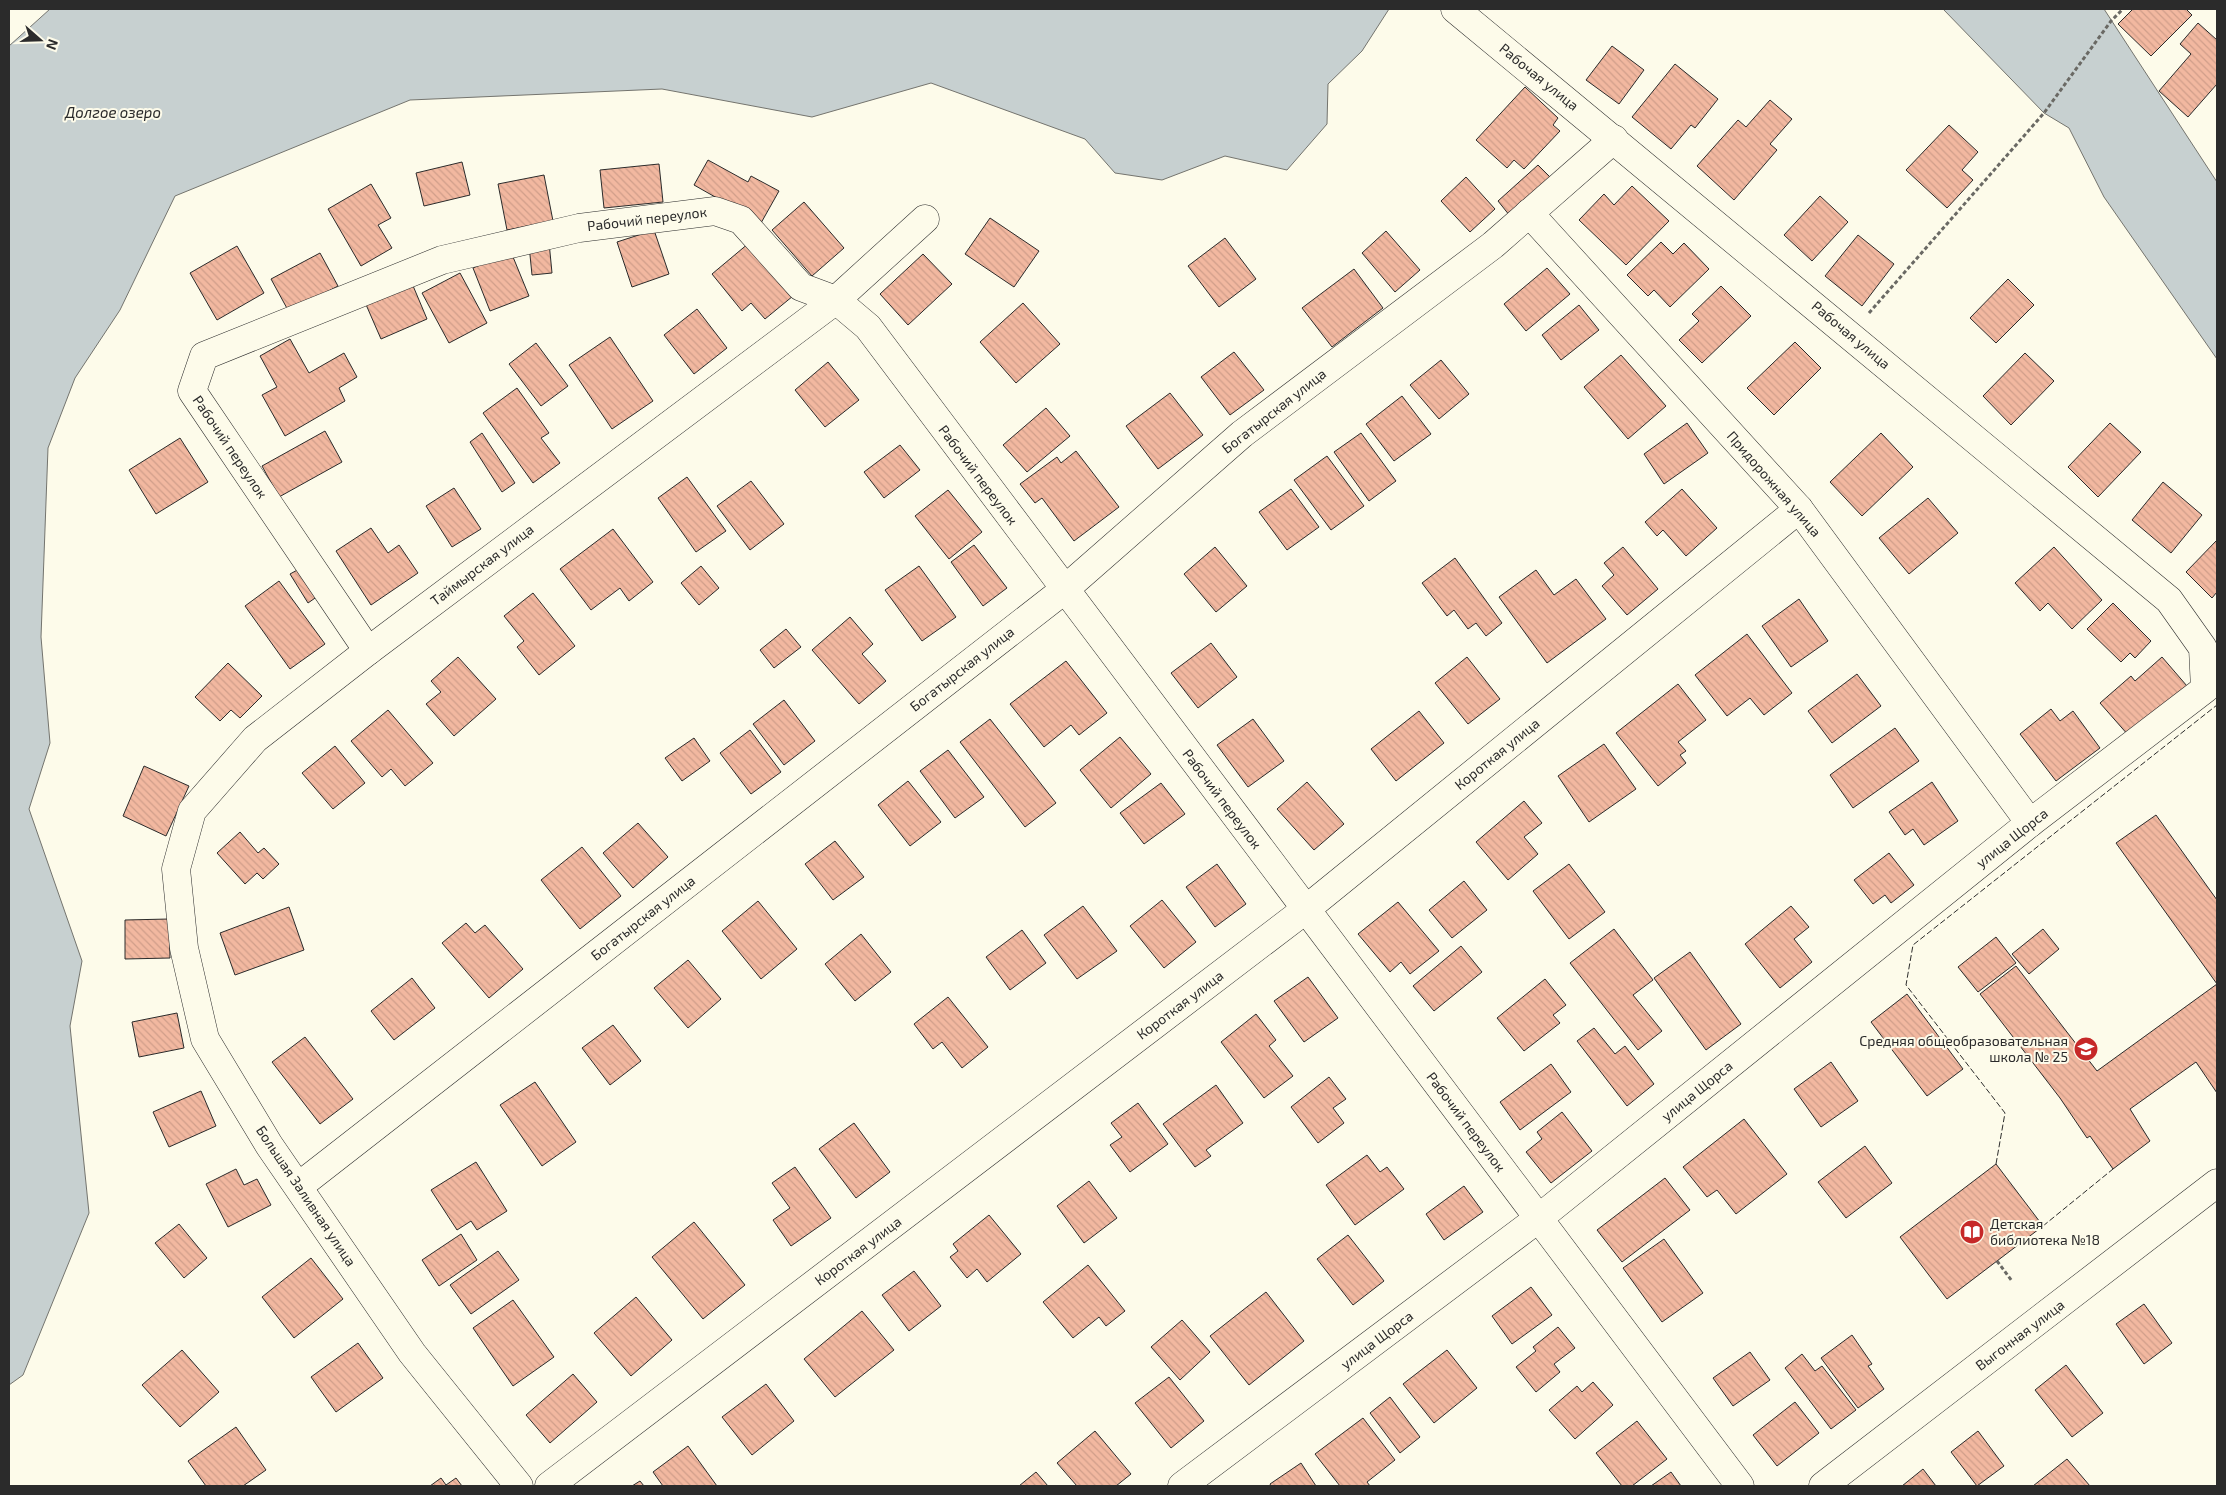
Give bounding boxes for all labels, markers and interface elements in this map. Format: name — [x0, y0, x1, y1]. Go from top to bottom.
north arrow — [15, 15, 65, 65]
text: N — [43, 37, 62, 52]
street label: Рабочая улица — [1496, 39, 1582, 114]
water label: Долгое озеро — [64, 103, 161, 121]
street label: Рабочий переулок — [586, 203, 708, 234]
street label: Рабочая улица — [1809, 297, 1894, 372]
street label: Богатырская улица — [1218, 365, 1329, 457]
street label: Рабочий переулок — [190, 392, 271, 502]
street label: Рабочий переулок — [935, 421, 1022, 528]
street label: Придорожная улица — [1724, 427, 1825, 540]
street label: Таймырская улица — [427, 520, 537, 609]
street label: Богатырская улица — [906, 623, 1017, 715]
street label: Короткая улица — [1451, 714, 1543, 793]
street label: Рабочий переулок — [1179, 745, 1266, 852]
street label: улица Щорса — [1972, 804, 2051, 871]
street label: Богатырская улица — [587, 872, 698, 964]
street label: Короткая улица — [1133, 966, 1226, 1043]
place label: Средняя общеобразовательная школа № 25 — [1859, 1032, 2068, 1065]
school or university icon: Средняя общеобразовательная школа № 25 — [2073, 1036, 2099, 1062]
street label: улица Щорса — [1658, 1057, 1736, 1124]
street label: Рабочий переулок — [1423, 1068, 1510, 1175]
street label: Большая Заливная улица — [253, 1122, 360, 1269]
street label: Короткая улица — [811, 1212, 904, 1289]
place label: Детская библиотека №18 — [1990, 1215, 2100, 1248]
library icon: Детская библиотека №18 — [1959, 1219, 1985, 1245]
street label: Выгонная улица — [1972, 1296, 2068, 1374]
street label: улица Щорса — [1337, 1307, 1416, 1372]

